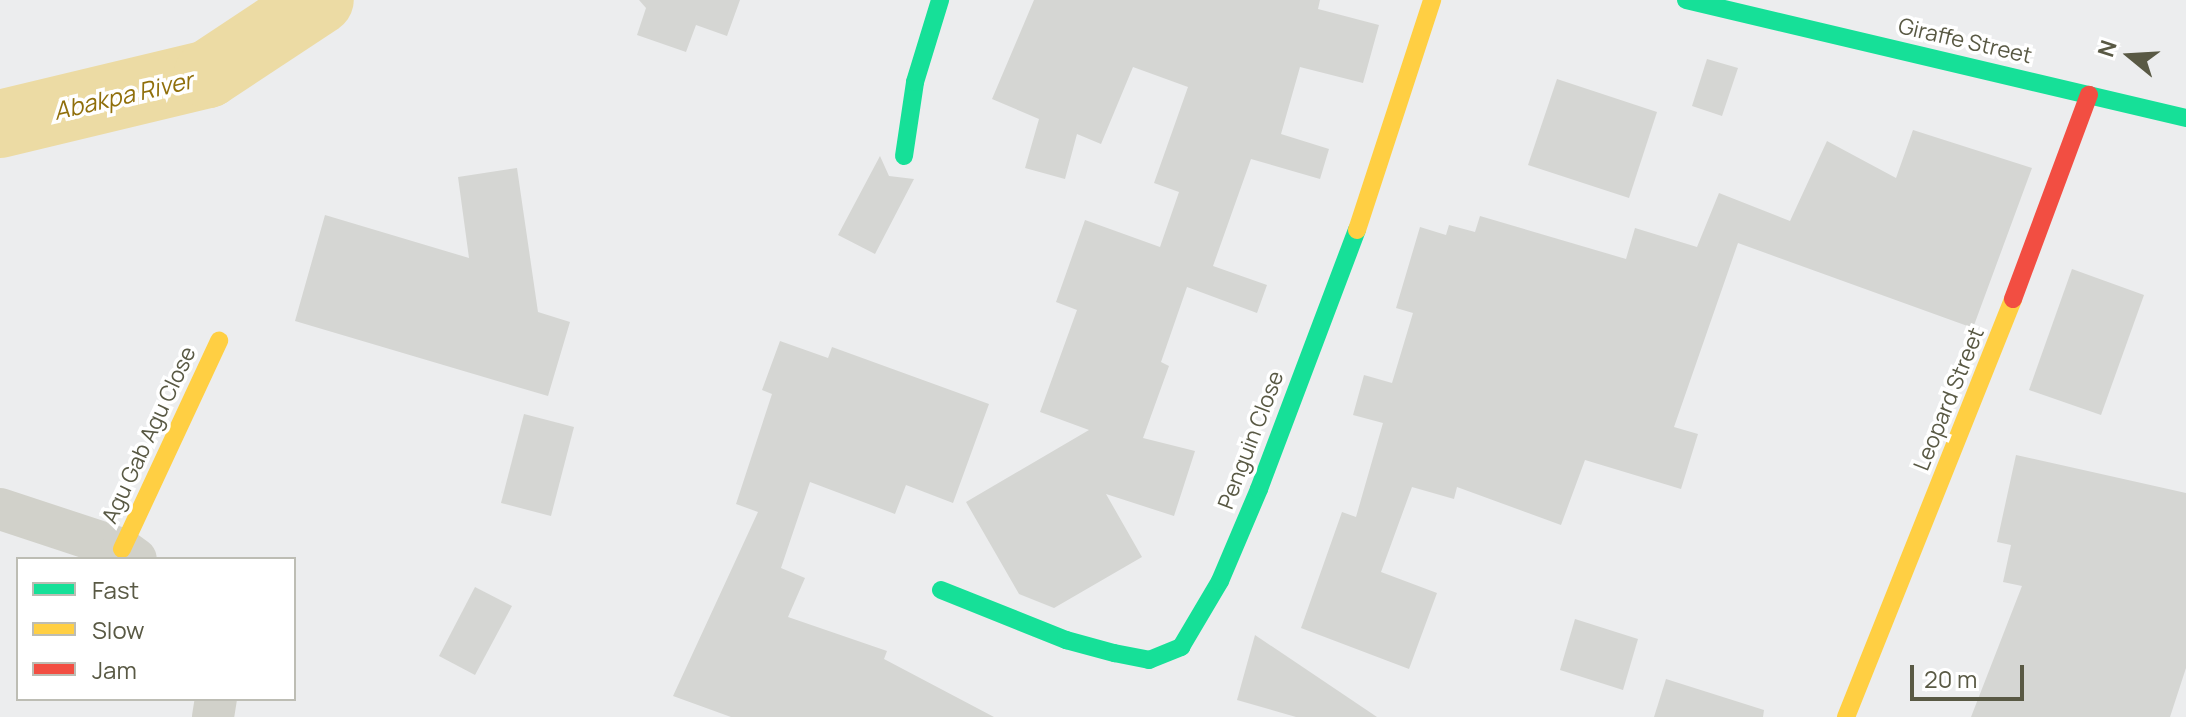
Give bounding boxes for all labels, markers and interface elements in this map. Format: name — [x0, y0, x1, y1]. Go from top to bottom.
street label: Giraffe Street — [1896, 13, 2034, 69]
north arrow — [2090, 16, 2170, 96]
text: N — [2090, 36, 2124, 61]
water label: Abakpa River — [51, 65, 195, 125]
street label: Leopard Street — [1908, 324, 1990, 474]
street label: Agu Gab Agu Close — [96, 342, 202, 528]
street label: Penguin Close — [1213, 367, 1289, 513]
legend — [16, 557, 296, 701]
text: Fast — [92, 573, 139, 606]
text: Slow — [92, 613, 145, 646]
scale bar — [1914, 649, 2028, 699]
text: Jam — [92, 653, 137, 686]
text: 20 m — [1924, 662, 1977, 695]

